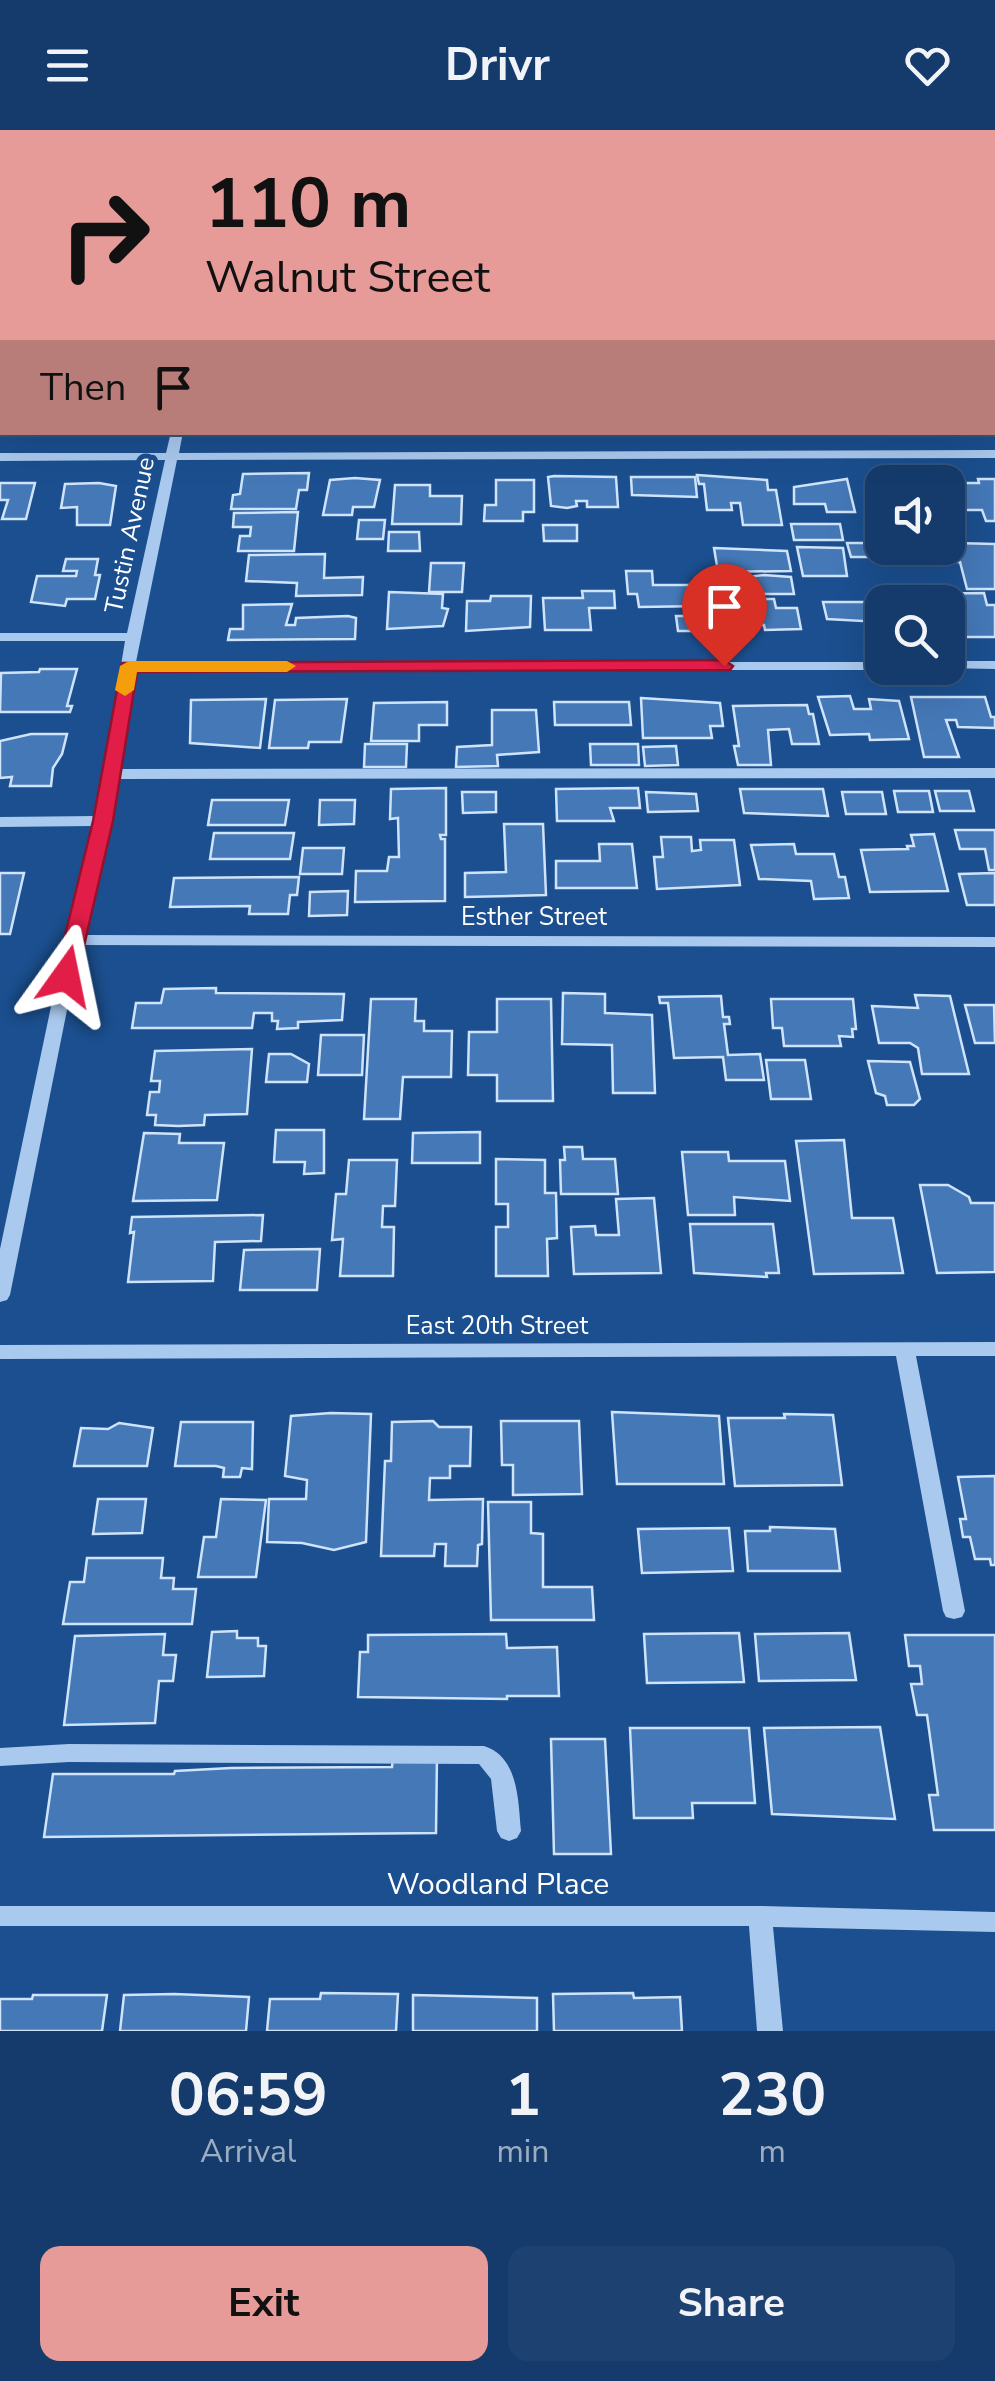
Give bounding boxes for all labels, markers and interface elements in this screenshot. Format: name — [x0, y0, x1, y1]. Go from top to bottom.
text: Drivr — [445, 35, 550, 96]
icon: menu — [40, 38, 95, 93]
icon: heart — [900, 38, 955, 93]
text: 110 m — [205, 156, 411, 252]
icon: right — [40, 170, 170, 300]
text: Walnut Street — [205, 247, 490, 308]
icon: arrive — [146, 360, 201, 415]
text: Then — [40, 362, 126, 413]
street label: Tustin Avenue — [97, 454, 163, 617]
map controls — [865, 465, 965, 685]
button: sound — [865, 465, 965, 565]
pin — [682, 564, 767, 667]
icon: arrive — [697, 579, 752, 634]
button: search — [865, 585, 965, 685]
street label: Esther Street — [461, 900, 607, 934]
position arrow — [14, 924, 118, 1028]
street label: East 20th Street — [406, 1309, 588, 1343]
street label: Woodland Place — [387, 1864, 609, 1905]
text: 06:59 — [169, 2054, 328, 2136]
text: 1 — [505, 2054, 541, 2136]
text: 230 — [718, 2054, 826, 2136]
text: Arrival — [200, 2130, 296, 2173]
text: min — [496, 2130, 549, 2173]
text: m — [758, 2130, 786, 2173]
button: Exit — [40, 2246, 488, 2361]
button: Share — [508, 2246, 955, 2361]

